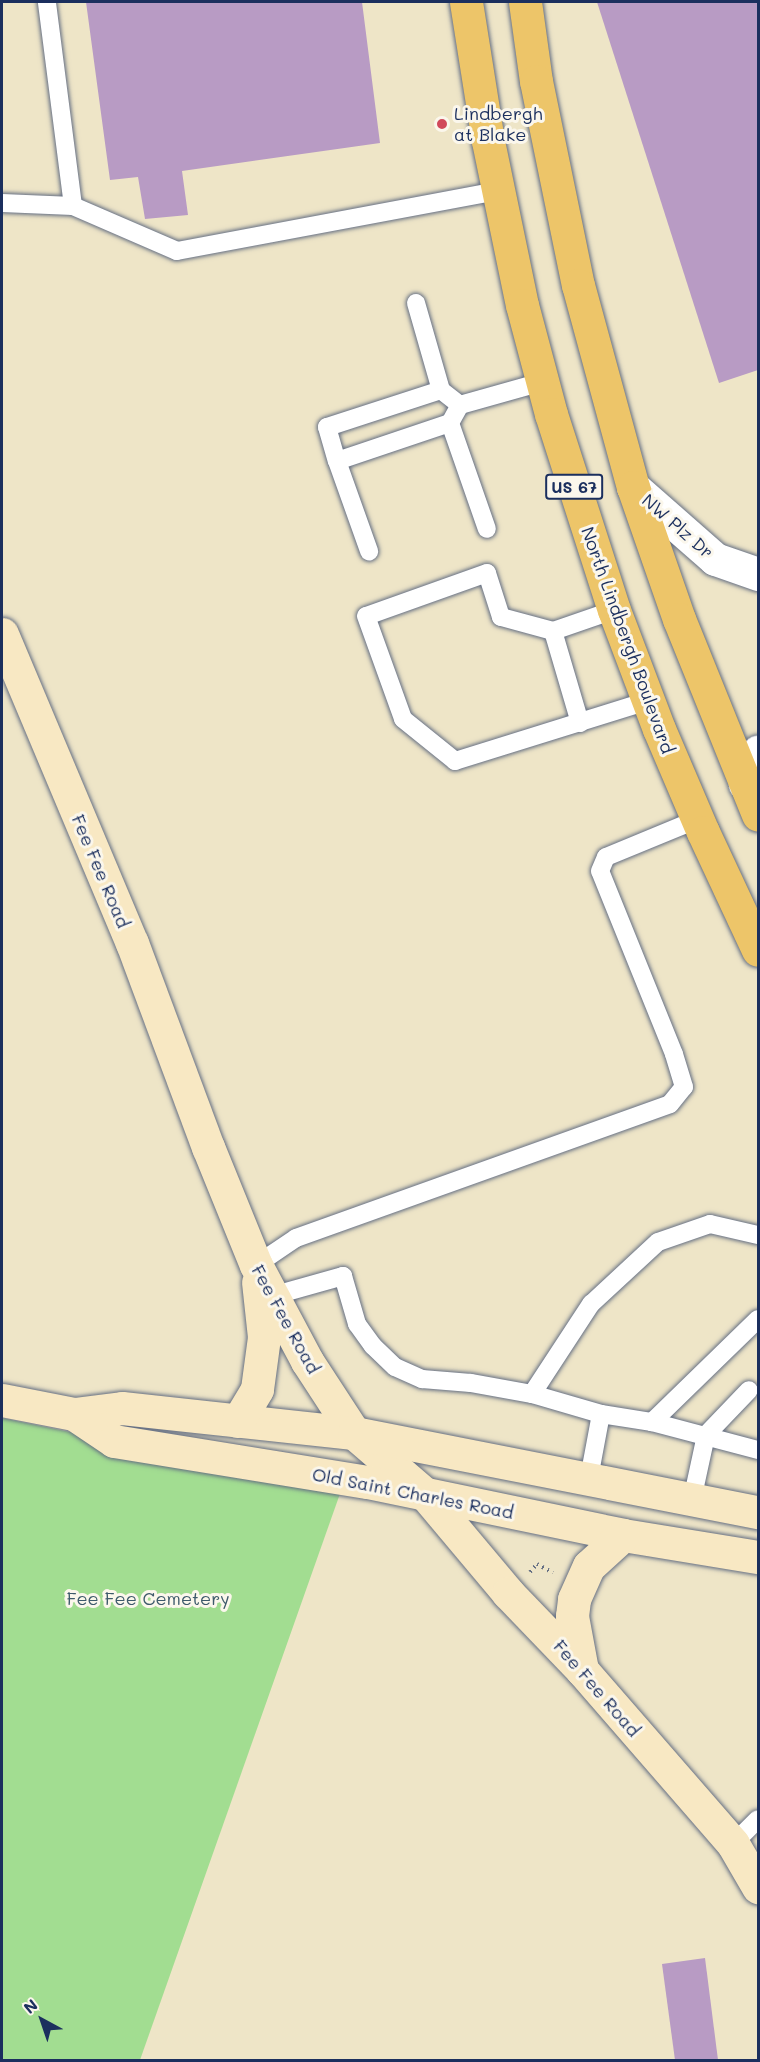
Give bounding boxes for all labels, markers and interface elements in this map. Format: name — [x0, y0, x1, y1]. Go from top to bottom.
place label: Lindbergh at Blake — [454, 103, 543, 146]
marker: Lindbergh at Blake — [435, 117, 449, 131]
road number: US 67 — [544, 474, 604, 500]
street label: NW Plz Dr — [638, 489, 718, 563]
street label: North Lindbergh Boulevard — [577, 524, 679, 756]
street label: Fee Fee Road — [67, 811, 135, 931]
street label: Fee Fee Road — [247, 1261, 325, 1377]
street label: Old Saint Charles Road — [310, 1463, 516, 1523]
park label: Fee Fee Cemetery — [66, 1587, 230, 1609]
street label: Fee Fee Road — [549, 1635, 645, 1741]
north arrow — [12, 1990, 72, 2050]
text: N — [19, 1994, 42, 2018]

